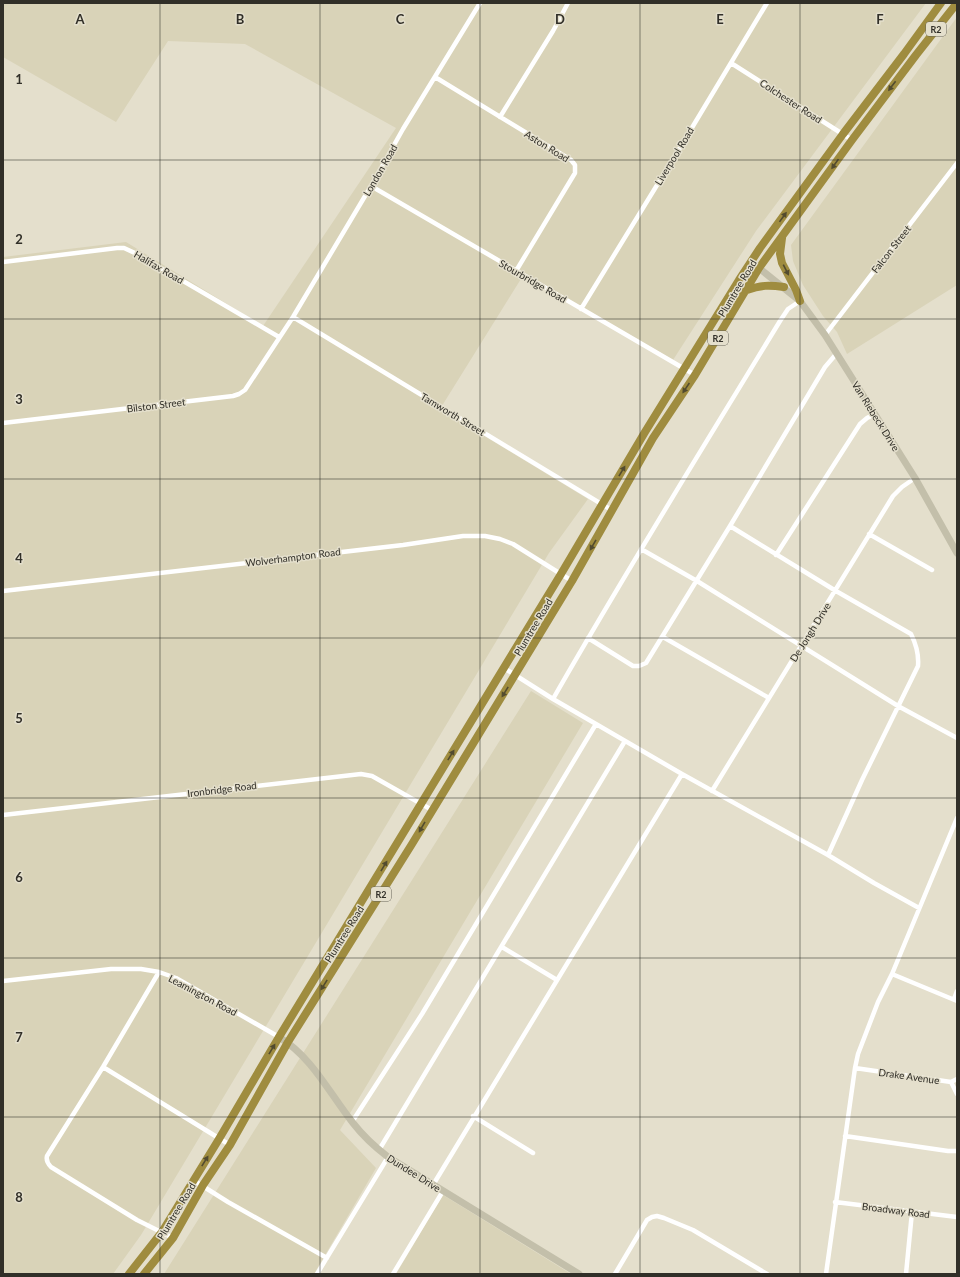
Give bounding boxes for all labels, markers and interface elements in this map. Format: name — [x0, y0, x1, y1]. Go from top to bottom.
text: A — [74, 11, 85, 27]
text: B — [236, 11, 245, 27]
text: C — [396, 11, 405, 27]
text: D — [555, 11, 565, 27]
text: E — [716, 11, 724, 27]
text: F — [876, 11, 884, 27]
road number: R2 — [926, 22, 946, 36]
text: 1 — [15, 71, 23, 87]
street label: Colchester Road — [758, 76, 824, 126]
one-way arrow — [888, 80, 897, 91]
street label: Liverpool Road — [652, 125, 696, 187]
street label: Aston Road — [522, 127, 572, 165]
street label: London Road — [360, 142, 400, 198]
one-way arrow — [831, 159, 839, 169]
one-way arrow — [779, 212, 787, 222]
street label: Falcon Street — [869, 222, 914, 275]
text: 2 — [15, 231, 23, 247]
street label: Halifax Road — [132, 248, 186, 286]
street label: Stourbridge Road — [497, 257, 569, 305]
street label: Plumtree Road — [715, 257, 759, 319]
one-way arrow — [783, 264, 789, 276]
road number: R2 — [708, 331, 728, 345]
street label: Van Riebeck Drive — [850, 379, 902, 453]
one-way arrow — [682, 383, 690, 394]
street label: Tamworth Street — [419, 390, 488, 438]
text: 3 — [15, 391, 23, 407]
street label: Bilston Street — [126, 395, 186, 415]
one-way arrow — [618, 465, 625, 477]
one-way arrow — [590, 539, 597, 551]
street label: Wolverhampton Road — [245, 545, 341, 569]
text: 4 — [15, 550, 23, 566]
street label: Plumtree Road — [511, 596, 555, 658]
street label: De Jongh Drive — [787, 600, 833, 664]
one-way arrow — [501, 686, 508, 698]
text: 5 — [15, 710, 23, 726]
one-way arrow — [447, 749, 454, 761]
street label: Ironbridge Road — [187, 779, 257, 799]
one-way arrow — [419, 821, 426, 833]
one-way arrow — [380, 860, 387, 872]
text: 6 — [15, 869, 23, 885]
road number: R2 — [371, 887, 391, 901]
street label: Plumtree Road — [322, 904, 366, 964]
street label: Leamington Road — [167, 972, 239, 1018]
one-way arrow — [320, 980, 328, 990]
text: 7 — [15, 1029, 23, 1045]
one-way arrow — [269, 1043, 276, 1055]
street label: Drake Avenue — [878, 1066, 940, 1086]
street label: Dundee Drive — [385, 1152, 443, 1194]
one-way arrow — [202, 1155, 209, 1166]
street label: Plumtree Road — [154, 1180, 198, 1242]
text: 8 — [15, 1189, 23, 1205]
street label: Broadway Road — [861, 1200, 931, 1220]

